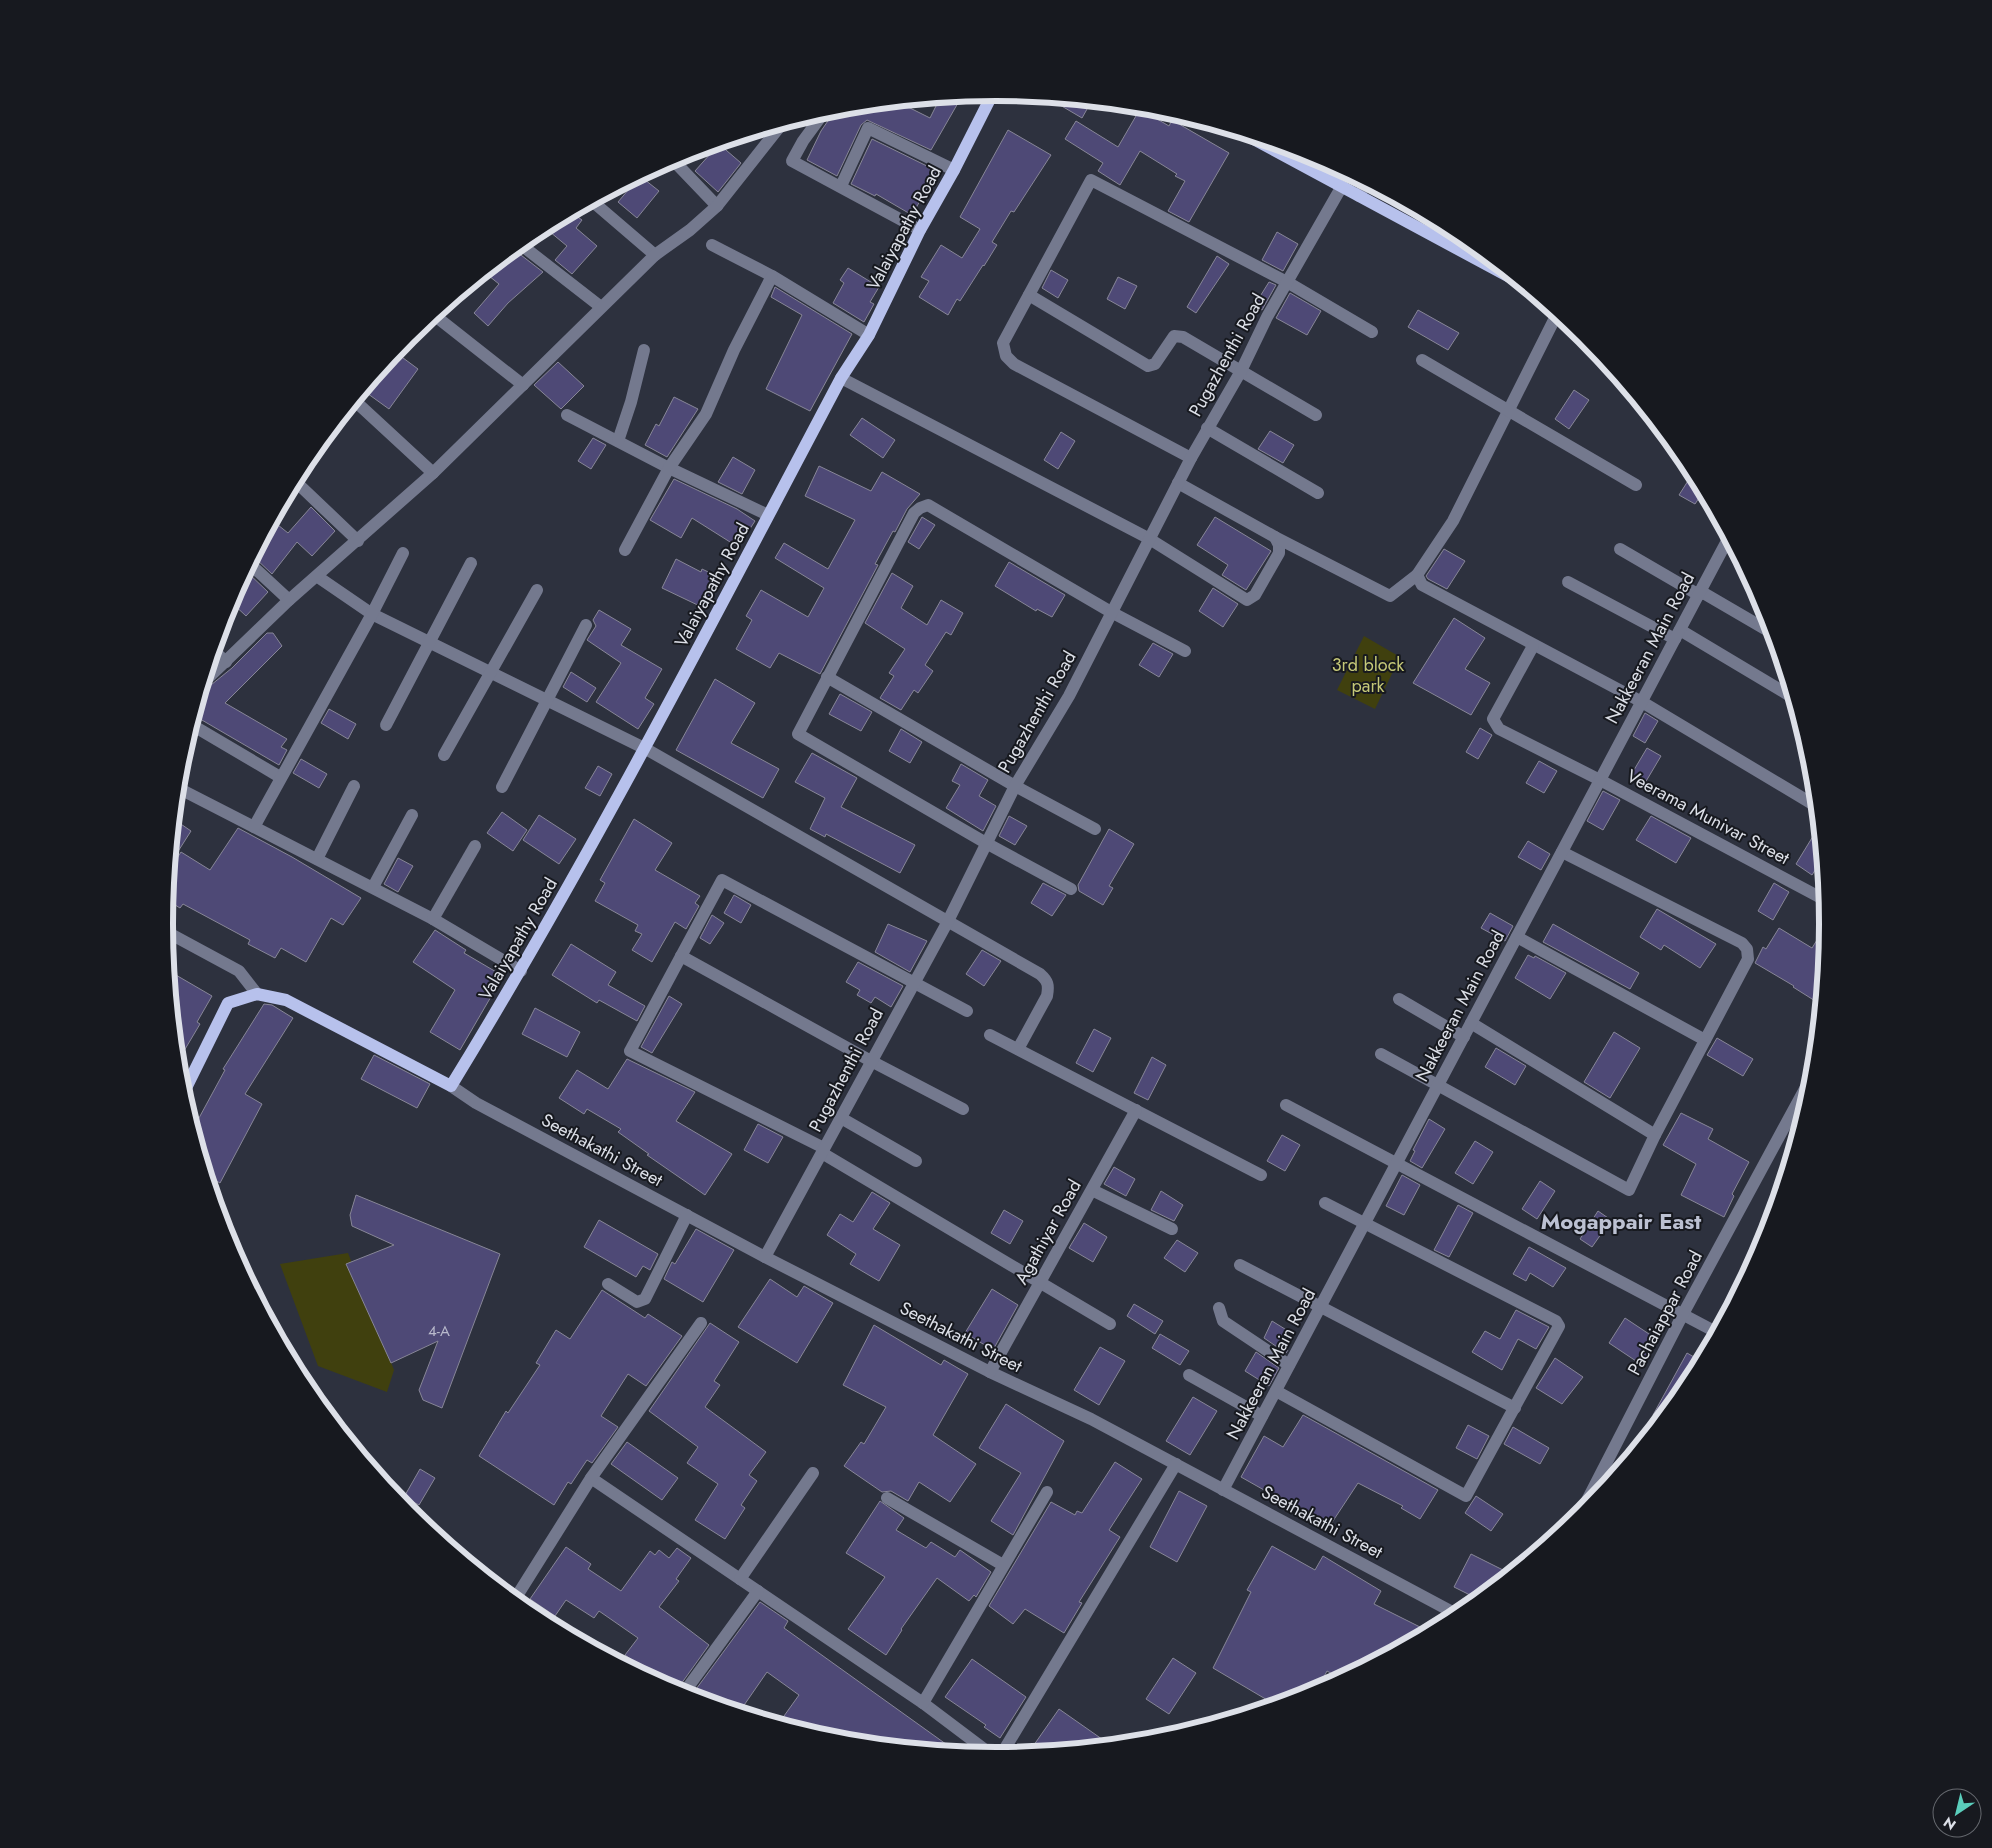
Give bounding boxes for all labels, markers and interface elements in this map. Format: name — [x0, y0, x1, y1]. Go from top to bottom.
street label: Valaiyapathy Road — [860, 161, 948, 295]
street label: Pugazhenthi Road — [1182, 289, 1272, 421]
street label: Valaiyapathy Road — [668, 518, 756, 652]
street label: Nakkeeran Main Road — [1599, 568, 1701, 728]
street label: Pugazhenthi Road — [991, 646, 1083, 778]
park label: 3rd block park — [1332, 652, 1404, 699]
street label: Veerama Munivar Street — [1622, 763, 1795, 871]
street label: Valaiyapathy Road — [472, 873, 564, 1005]
street label: Nakkeeran Main Road — [1409, 926, 1511, 1086]
street label: Pugazhenthi Road — [802, 1003, 890, 1137]
street label: Seethakathi Street — [537, 1107, 668, 1193]
street label: Agathiyar Road — [1008, 1175, 1088, 1289]
district label: Mogappair East — [1541, 1205, 1701, 1237]
street label: Pachaiappar Road — [1621, 1246, 1709, 1380]
street label: Nakkeeran Main Road — [1220, 1284, 1322, 1444]
street label: Seethakathi Street — [895, 1295, 1027, 1379]
house number: 4-A — [428, 1320, 450, 1342]
street label: Seethakathi Street — [1257, 1479, 1388, 1565]
north arrow — [1932, 1788, 1982, 1838]
text: N — [1939, 1812, 1960, 1835]

